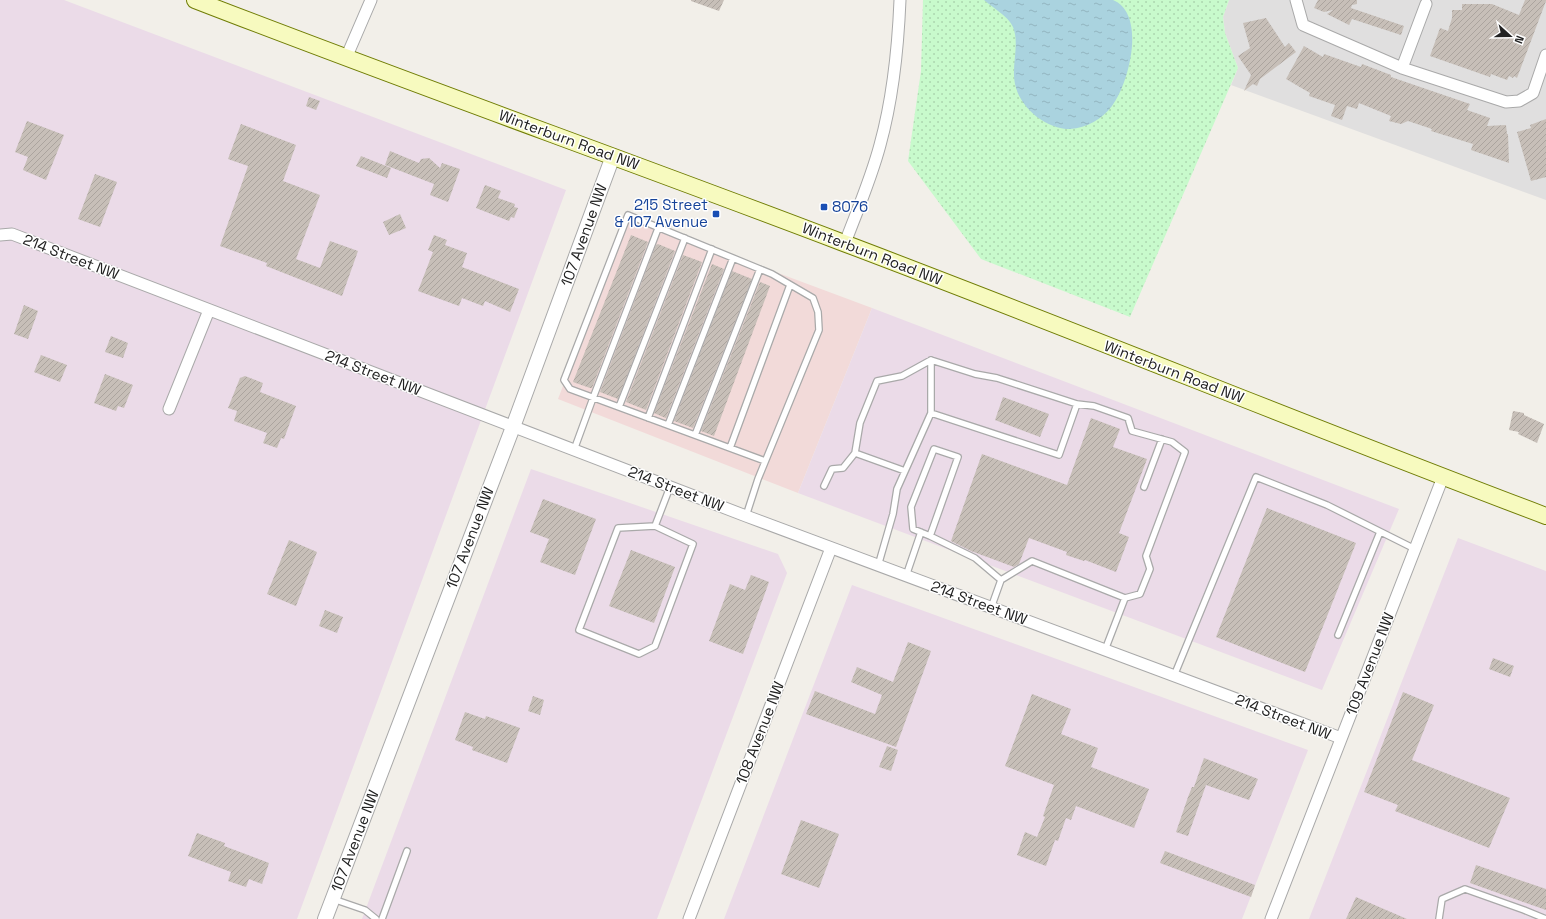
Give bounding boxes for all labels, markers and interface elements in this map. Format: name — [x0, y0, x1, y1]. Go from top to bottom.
north arrow — [1490, 16, 1530, 56]
text: N — [1511, 34, 1527, 46]
street label: Winterburn Road NW — [496, 105, 642, 174]
street label: 107 Avenue NW — [556, 181, 611, 289]
place label: 215 Street & 107 Avenue — [614, 195, 708, 231]
place label: 8076 — [832, 197, 868, 216]
marker: 8076 — [819, 202, 829, 212]
marker: 215 Street & 107 Avenue — [711, 209, 721, 219]
street label: Winterburn Road NW — [800, 218, 945, 289]
street label: 214 Street NW — [20, 230, 122, 284]
street label: Winterburn Road NW — [1102, 336, 1247, 407]
street label: 214 Street NW — [322, 346, 424, 400]
street label: 214 Street NW — [625, 462, 727, 516]
street label: 107 Avenue NW — [441, 484, 498, 591]
street label: 214 Street NW — [928, 576, 1030, 629]
street label: 109 Avenue NW — [1341, 610, 1398, 718]
street label: 108 Avenue NW — [731, 679, 788, 787]
street label: 214 Street NW — [1232, 690, 1334, 744]
street label: 107 Avenue NW — [326, 787, 383, 894]

